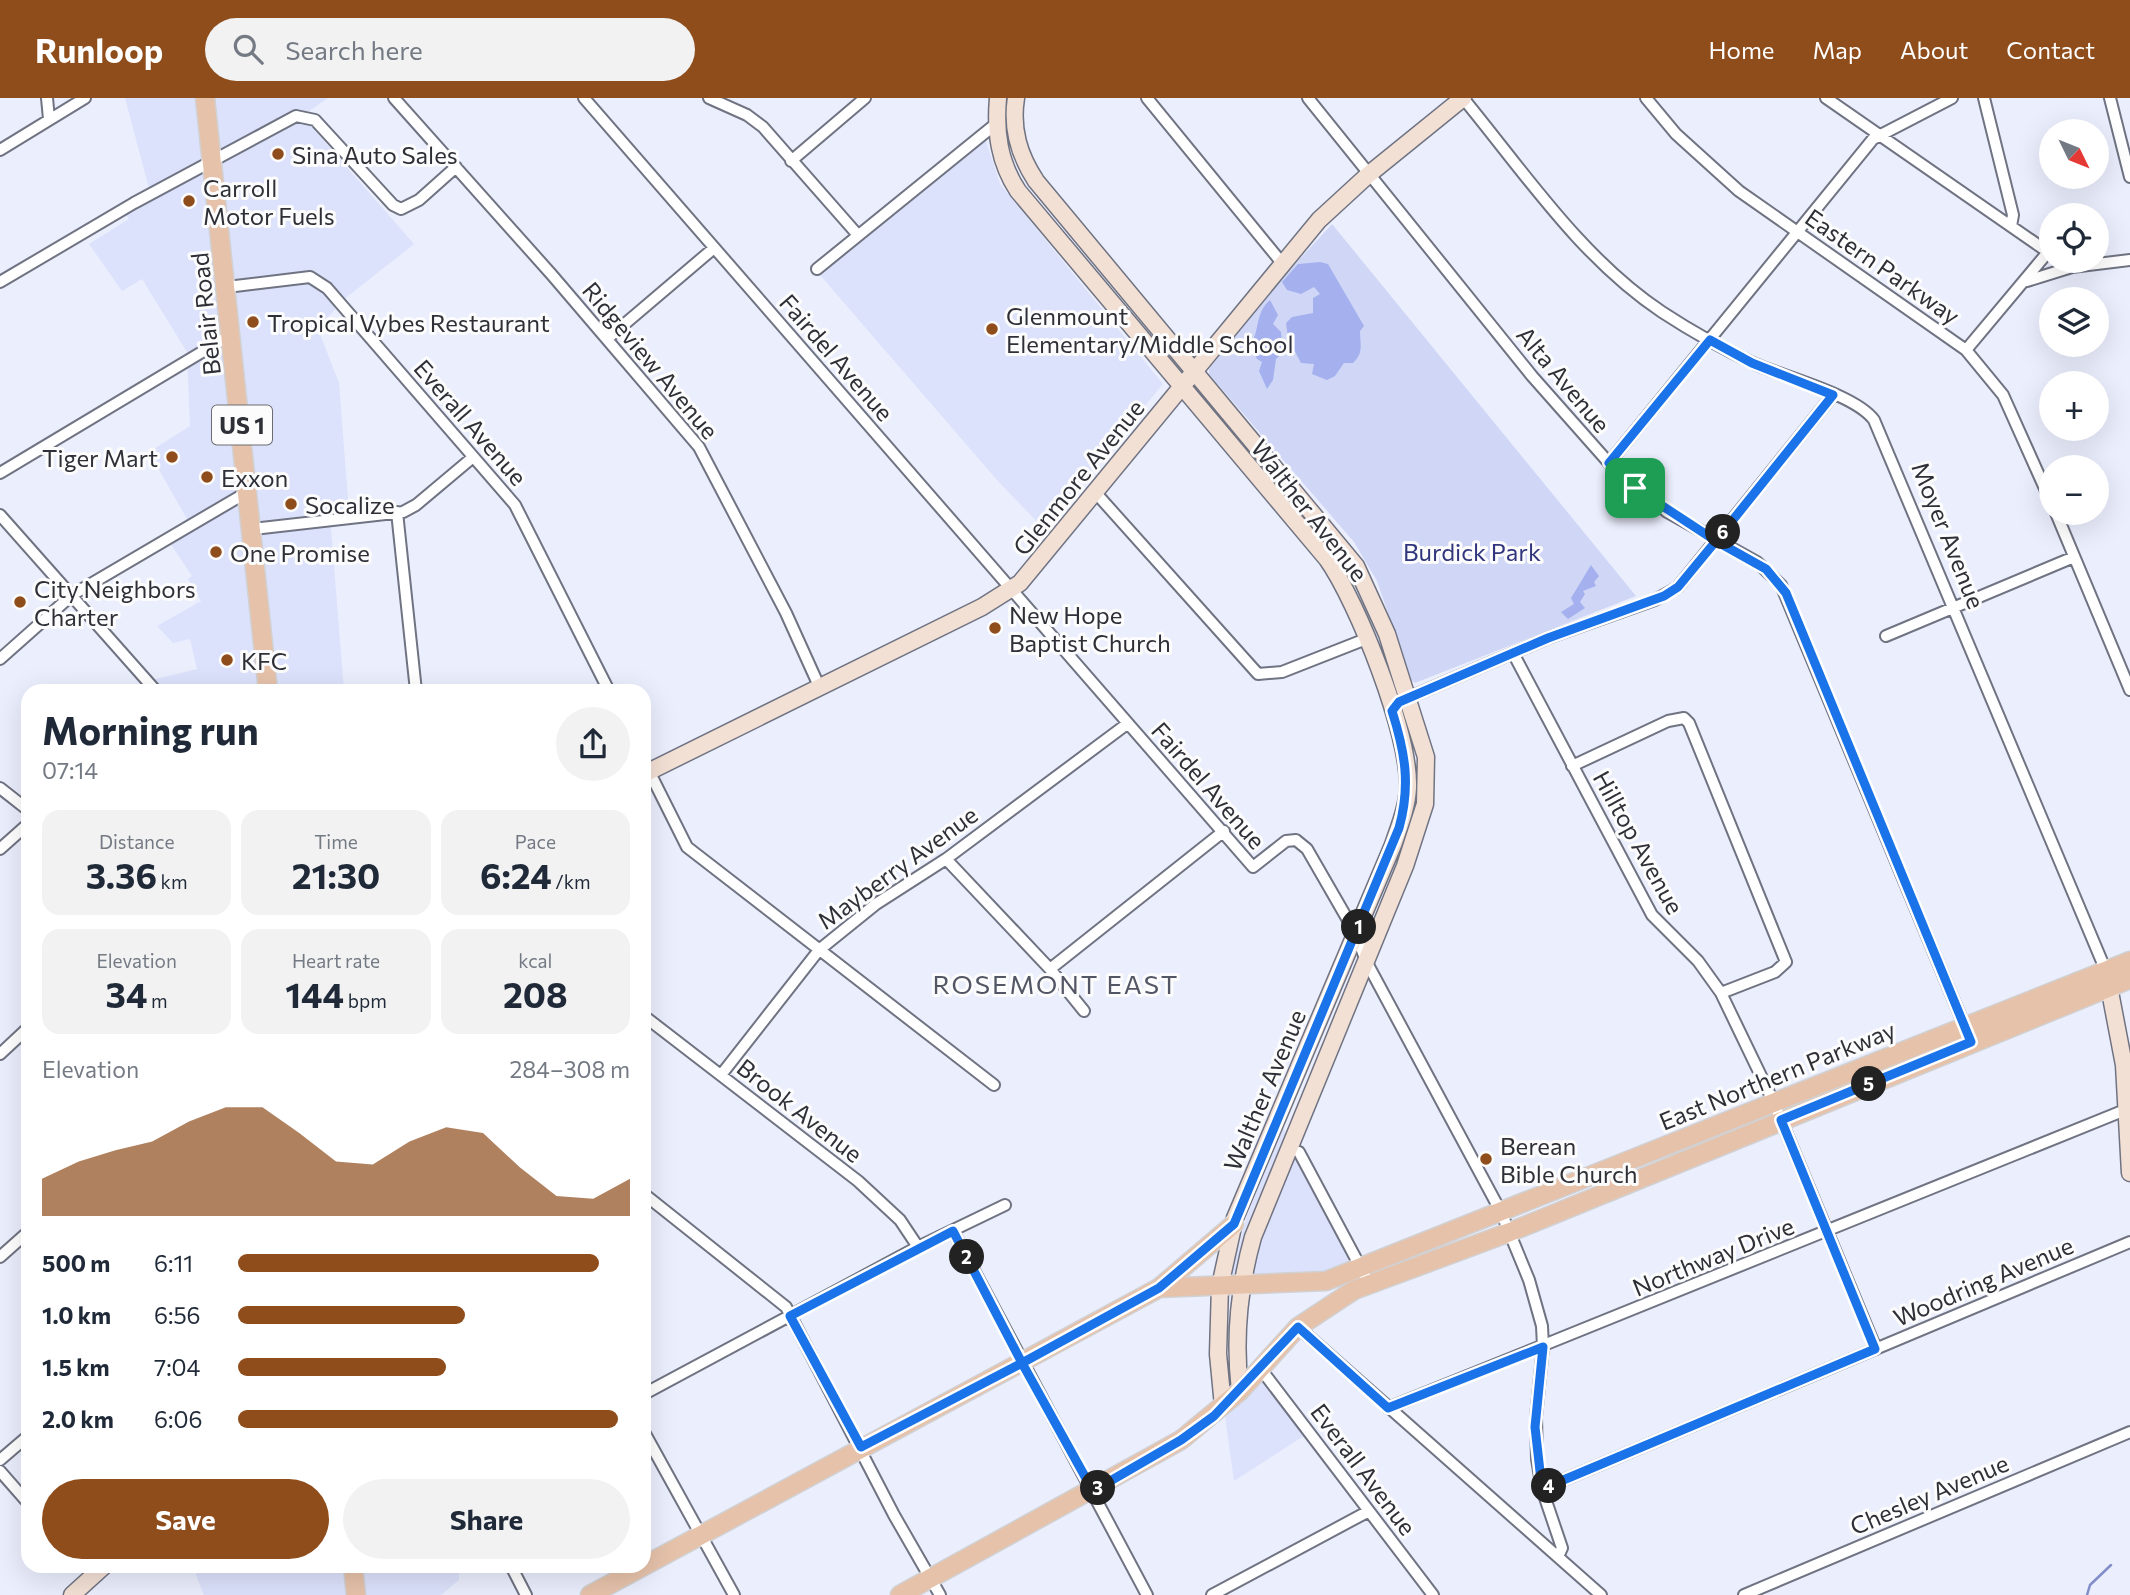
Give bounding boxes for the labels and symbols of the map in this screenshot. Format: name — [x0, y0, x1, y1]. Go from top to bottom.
north arrow — [2039, 119, 2109, 189]
place label: Sina Auto Sales — [292, 140, 458, 169]
marker: Sina Auto Sales — [270, 146, 286, 162]
place label: Carroll Motor Fuels — [203, 173, 335, 230]
marker: Carroll Motor Fuels — [181, 193, 197, 209]
street label: Eastern Parkway — [1800, 202, 1966, 330]
street label: Belair Road — [184, 251, 226, 377]
street label: Ridgeview Avenue — [577, 276, 725, 444]
street label: Fairdel Avenue — [774, 288, 900, 426]
place label: Glenmount Elementary/Middle School — [1006, 301, 1294, 358]
place label: Tropical Vybes Restaurant — [267, 308, 550, 337]
marker: Tropical Vybes Restaurant — [245, 314, 261, 330]
street label: Alta Avenue — [1511, 320, 1617, 438]
marker: Glenmount Elementary/Middle School — [984, 321, 1000, 337]
street label: Everall Avenue — [409, 353, 533, 491]
street label: Glenmore Avenue — [1006, 393, 1150, 561]
road number: US 1 — [212, 406, 272, 444]
street label: Walther Avenue — [1246, 433, 1374, 587]
place label: Tiger Mart — [42, 443, 158, 472]
marker: Tiger Mart — [164, 449, 180, 465]
street label: Moyer Avenue — [1906, 457, 1992, 613]
pin — [1605, 458, 1665, 518]
place label: Exxon — [221, 463, 288, 492]
marker: Exxon — [199, 469, 215, 485]
place label: Socalize — [305, 490, 395, 519]
marker: Socalize — [283, 496, 299, 512]
pin: 6 — [1706, 514, 1740, 550]
park label: Burdick Park — [1403, 537, 1541, 566]
place label: One Promise — [230, 538, 370, 567]
marker: One Promise — [208, 544, 224, 560]
place label: City Neighbors Charter — [34, 574, 196, 631]
marker: City Neighbors Charter — [12, 594, 28, 610]
place label: New Hope Baptist Church — [1009, 600, 1171, 657]
marker: New Hope Baptist Church — [987, 620, 1003, 636]
place label: KFC — [241, 646, 287, 675]
marker: KFC — [219, 652, 235, 668]
street label: Fairdel Avenue — [1146, 716, 1272, 854]
street label: Hilltop Avenue — [1588, 765, 1690, 919]
street label: Mayberry Avenue — [811, 799, 983, 935]
pin: 1 — [1342, 910, 1376, 944]
district label: ROSEMONT EAST — [933, 968, 1179, 999]
street label: Walther Avenue — [1217, 1005, 1311, 1175]
street label: East Northern Parkway — [1655, 1014, 1899, 1136]
street label: Brook Avenue — [732, 1052, 868, 1168]
pin: 5 — [1852, 1066, 1886, 1102]
place label: Berean Bible Church — [1500, 1131, 1638, 1188]
marker: Berean Bible Church — [1478, 1151, 1494, 1167]
street label: Northway Drive — [1628, 1210, 1798, 1302]
street label: Woodring Avenue — [1889, 1230, 2077, 1332]
pin: 2 — [950, 1240, 984, 1274]
street label: Everall Avenue — [1305, 1398, 1423, 1540]
street label: Chesley Avenue — [1845, 1448, 2013, 1540]
pin: 4 — [1532, 1468, 1566, 1504]
pin: 3 — [1080, 1470, 1116, 1506]

